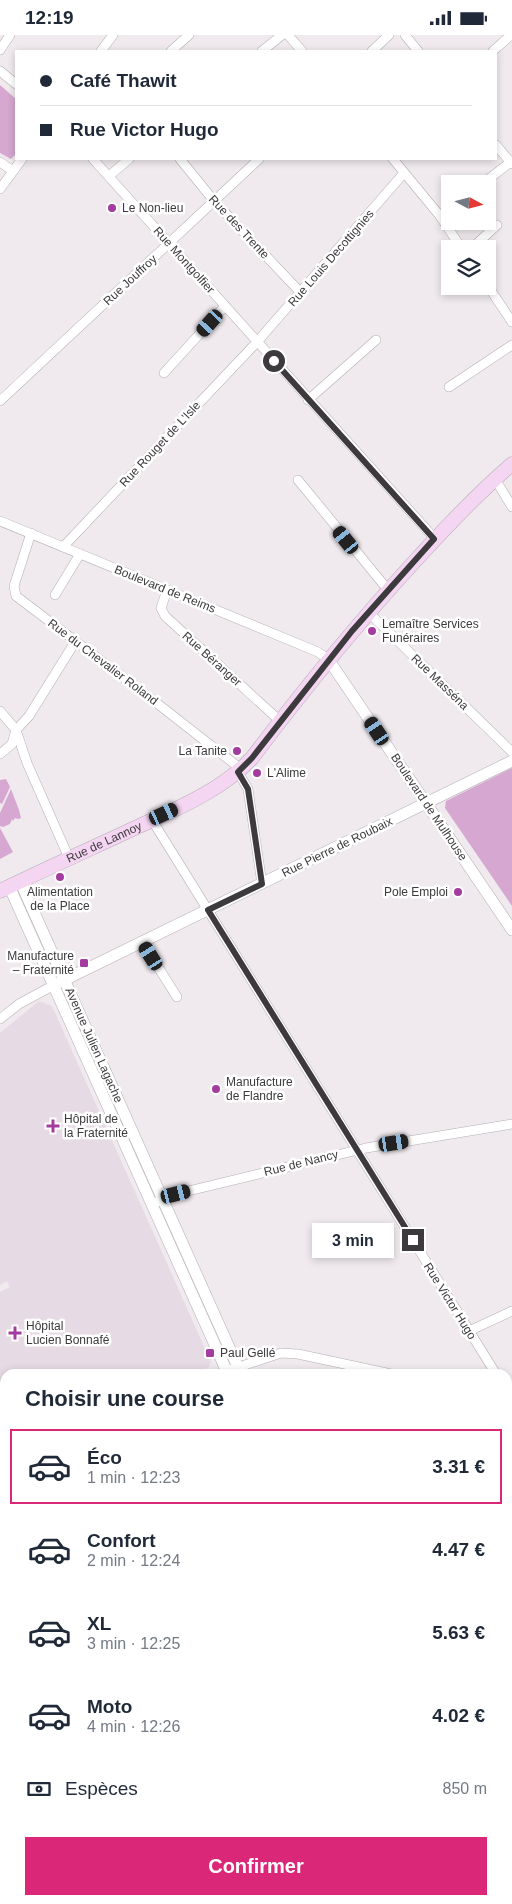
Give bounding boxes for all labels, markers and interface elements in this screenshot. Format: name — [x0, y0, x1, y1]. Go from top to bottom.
text: 12:19 — [25, 7, 74, 28]
text: Café Thawit — [70, 70, 177, 91]
text: Rue Victor Hugo — [70, 119, 219, 140]
north arrow — [441, 175, 496, 230]
map controls — [441, 175, 496, 295]
street label: Rue des Trente — [206, 192, 272, 262]
place label: Le Non-lieu — [122, 201, 183, 215]
marker: Le Non-lieu — [106, 202, 118, 214]
street label: Rue Louis Decottignies — [285, 207, 377, 309]
street label: Rue Montgolfier — [150, 224, 218, 296]
button: layers — [441, 240, 496, 295]
street label: Rue Jouffroy — [100, 252, 160, 308]
car — [194, 307, 225, 339]
route start — [263, 350, 285, 372]
street label: Rue Rouget de L'Isle — [117, 398, 203, 490]
car — [330, 524, 361, 556]
street label: Boulevard de Reims — [112, 562, 218, 616]
street label: Rue du Chevalier Roland — [45, 616, 161, 708]
place label: Lemaître Services Funéraires — [382, 617, 479, 645]
marker: Lemaître Services Funéraires — [366, 625, 378, 637]
street label: Rue Béranger — [180, 629, 244, 689]
street label: Rue Masséna — [409, 651, 472, 713]
car — [362, 714, 391, 748]
place label: La Tanite — [179, 744, 227, 758]
marker: La Tanite — [231, 745, 243, 757]
street label: Boulevard de Mulhouse — [388, 751, 470, 863]
place label: L'Alime — [267, 766, 306, 780]
marker: L'Alime — [251, 767, 263, 779]
car — [147, 801, 180, 827]
street label: Rue Pierre de Roubaix — [279, 814, 395, 880]
street label: Rue de Lannoy — [64, 819, 144, 866]
marker: Alimentation de la Place — [54, 871, 66, 883]
place label: Alimentation de la Place — [27, 885, 93, 913]
place label: Pole Emploi — [384, 885, 448, 899]
marker: Pole Emploi — [452, 886, 464, 898]
car — [136, 939, 165, 973]
place label: Manufacture – Fraternité — [7, 949, 74, 977]
marker: Manufacture – Fraternité — [78, 957, 90, 969]
street label: Avenue Julien Lagache — [62, 985, 126, 1105]
place label: Manufacture de Flandre — [226, 1075, 293, 1103]
marker: Manufacture de Flandre — [210, 1083, 222, 1095]
place label: Hôpital de la Fraternité — [64, 1112, 128, 1140]
marker: Hôpital de la Fraternité — [46, 1119, 60, 1133]
car — [378, 1133, 409, 1153]
street label: Rue de Nancy — [262, 1147, 340, 1179]
car — [159, 1183, 192, 1205]
callout: 3 min — [313, 1223, 396, 1257]
route end — [402, 1229, 424, 1251]
text: 3 min — [332, 1232, 374, 1249]
street label: Rue Victor Hugo — [421, 1260, 479, 1342]
place label: Hôpital Lucien Bonnafé — [26, 1319, 110, 1347]
marker: Hôpital Lucien Bonnafé — [8, 1326, 22, 1340]
place label: Paul Gellé — [220, 1346, 276, 1360]
marker: Paul Gellé — [204, 1347, 216, 1359]
text: Choisir une course — [25, 1386, 224, 1411]
icon: car — [27, 1444, 72, 1489]
text: Éco — [87, 1447, 122, 1468]
text: 3.31 € — [432, 1456, 485, 1477]
text: 1 min · 12:23 — [87, 1469, 180, 1486]
icon: car — [27, 1527, 72, 1572]
text: Confort — [87, 1530, 156, 1551]
text: 4.47 € — [432, 1539, 485, 1560]
text: 2 min · 12:24 — [87, 1552, 180, 1569]
icon: car — [27, 1610, 72, 1655]
text: XL — [87, 1613, 111, 1634]
text: 5.63 € — [432, 1622, 485, 1643]
text: 3 min · 12:25 — [87, 1635, 180, 1652]
icon: car — [27, 1693, 72, 1738]
text: Moto — [87, 1696, 132, 1717]
text: 4.02 € — [432, 1705, 485, 1726]
text: 4 min · 12:26 — [87, 1718, 180, 1735]
icon: cash — [25, 1775, 53, 1803]
text: Espèces — [65, 1778, 138, 1799]
text: 850 m — [443, 1780, 487, 1797]
button: Confirmer — [25, 1837, 487, 1895]

